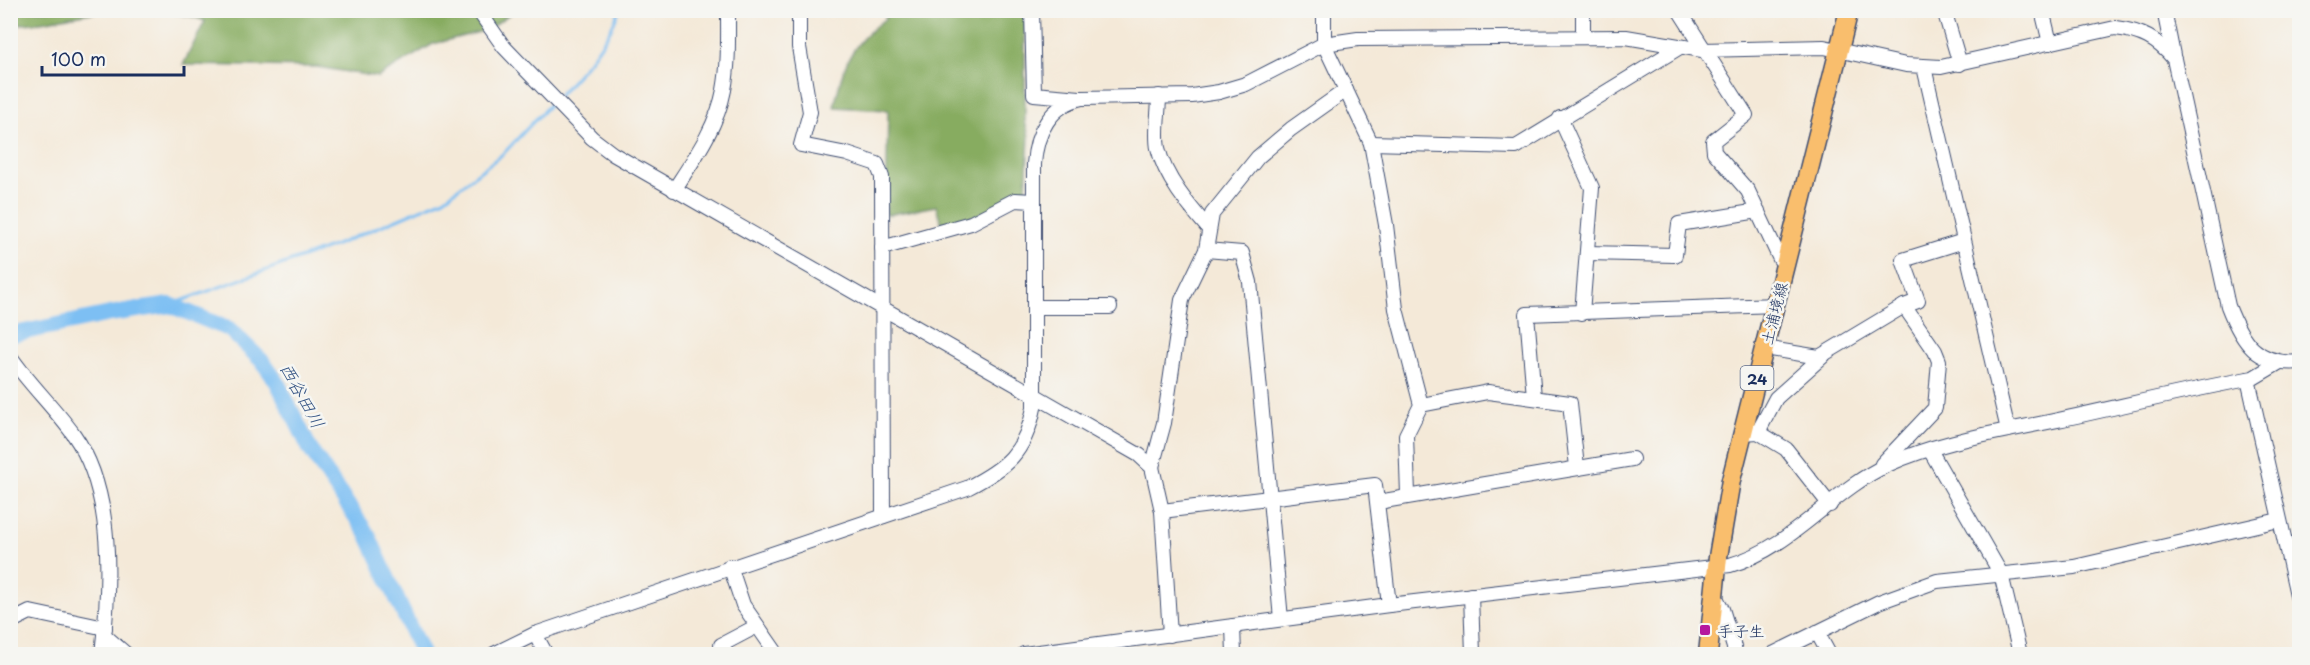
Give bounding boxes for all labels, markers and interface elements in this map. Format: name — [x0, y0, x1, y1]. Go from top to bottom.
scale bar — [42, 39, 184, 77]
text: 100 m — [51, 45, 106, 72]
street label: 土浦境線 — [1754, 279, 1792, 347]
water label: 西谷田川 — [274, 357, 332, 433]
road number: 24 — [1740, 366, 1774, 390]
place label: 手子生 — [1717, 618, 1765, 642]
marker: 手子生 — [1698, 623, 1712, 637]

